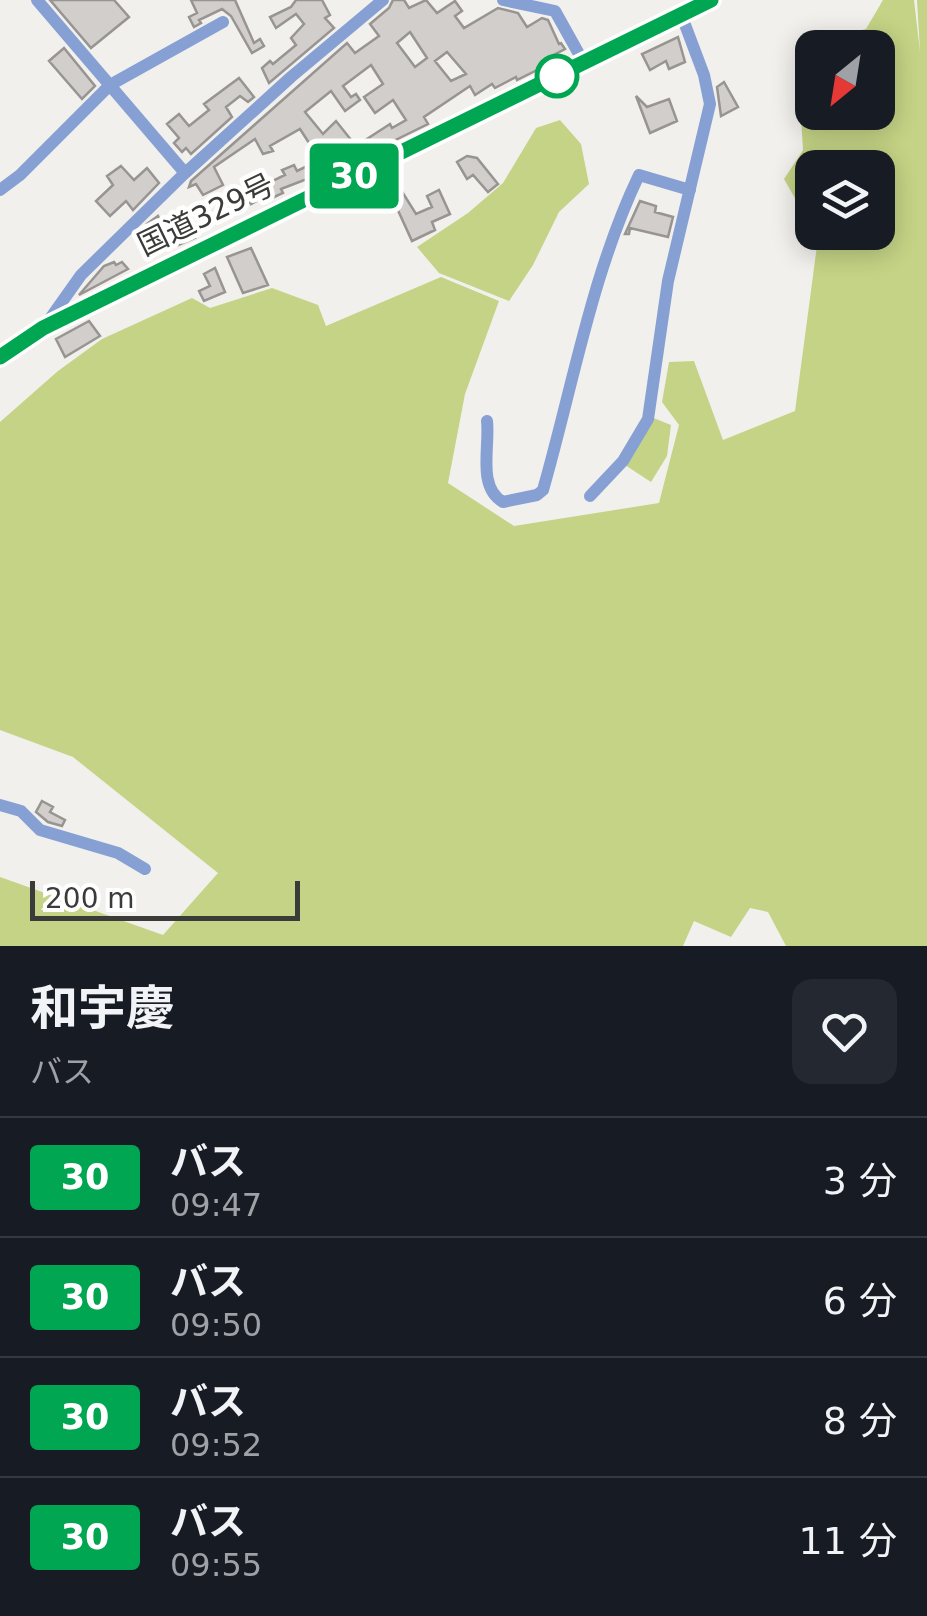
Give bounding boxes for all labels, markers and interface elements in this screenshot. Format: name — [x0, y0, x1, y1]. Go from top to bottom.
north arrow — [795, 30, 895, 130]
map controls — [795, 30, 895, 250]
unlabelled marker — [536, 55, 578, 97]
line badge: 30 — [309, 144, 399, 208]
button: layers — [795, 150, 895, 250]
text: 30 — [330, 156, 378, 196]
street label: 国道329号 — [132, 167, 280, 263]
scale bar — [30, 876, 300, 920]
text: 200 m — [45, 882, 135, 915]
button: heart — [792, 979, 897, 1084]
text: 和宇慶 — [30, 980, 174, 1036]
text: バス — [30, 1053, 94, 1091]
text: バス — [170, 1140, 246, 1184]
text: 30 — [61, 1157, 109, 1197]
text: 3 分 — [823, 1159, 897, 1203]
text: 09:47 — [170, 1186, 262, 1224]
text: バス — [170, 1260, 246, 1304]
text: 30 — [61, 1277, 109, 1317]
text: 6 分 — [823, 1279, 897, 1323]
text: 09:50 — [170, 1306, 262, 1344]
text: バス — [170, 1380, 246, 1424]
text: 30 — [61, 1397, 109, 1437]
text: 8 分 — [823, 1399, 897, 1443]
text: 09:52 — [170, 1426, 262, 1464]
text: バス — [170, 1500, 246, 1544]
text: 30 — [61, 1517, 109, 1557]
text: 11 分 — [799, 1519, 897, 1563]
text: 09:55 — [170, 1546, 262, 1584]

